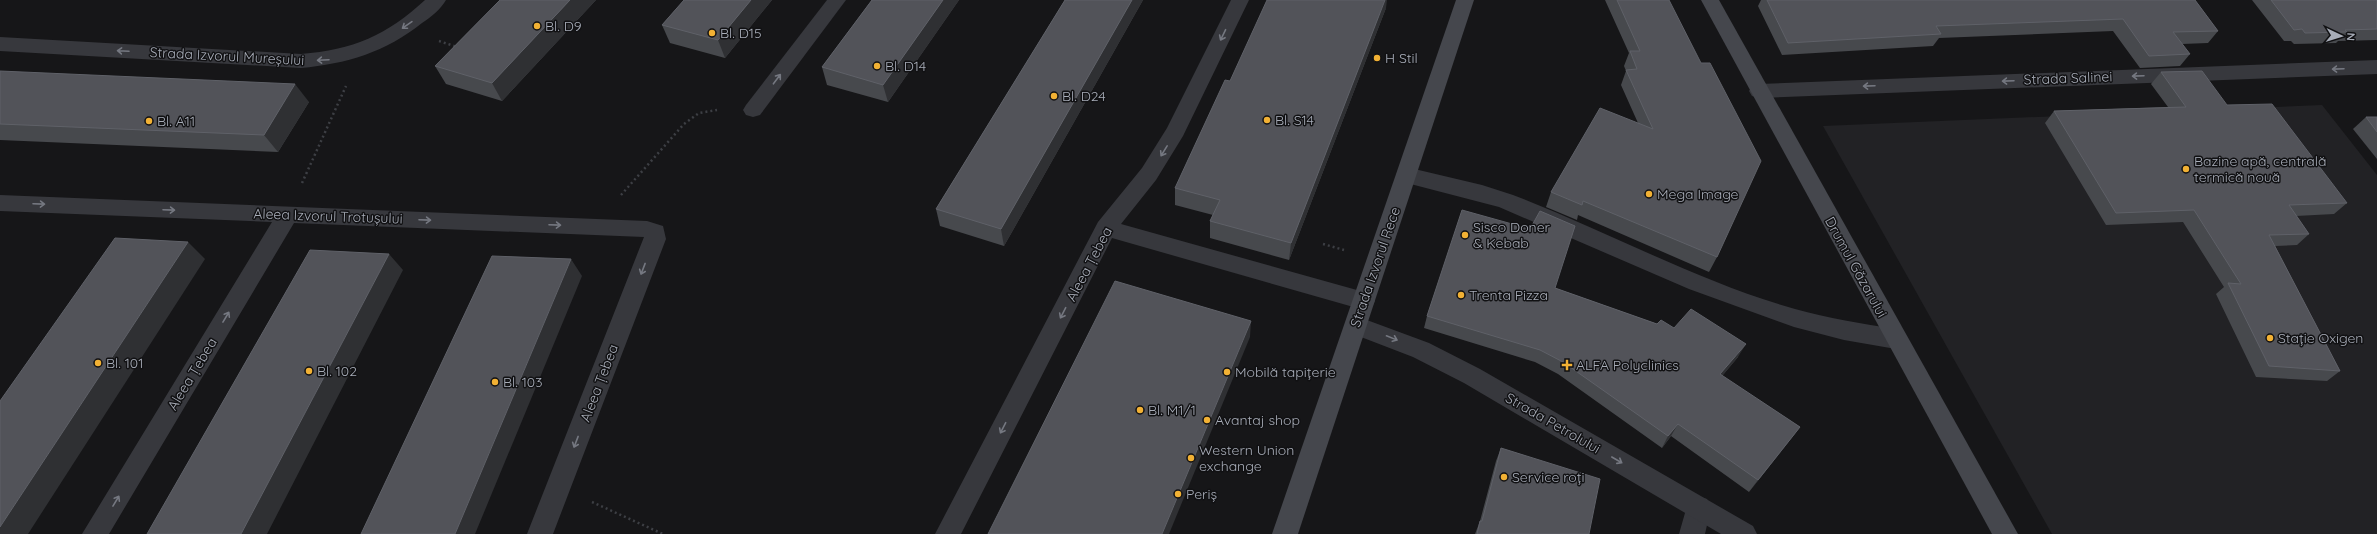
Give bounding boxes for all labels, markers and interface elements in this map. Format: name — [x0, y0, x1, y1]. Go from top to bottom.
north arrow — [2321, 16, 2361, 56]
place label: Bl. D9 — [545, 17, 582, 35]
one-way arrow — [402, 21, 413, 29]
marker: Bl. D9 — [532, 21, 542, 31]
place label: Bl. D15 — [720, 24, 762, 42]
marker: Bl. D15 — [707, 28, 717, 38]
one-way arrow — [1219, 29, 1226, 41]
text: N — [2344, 32, 2358, 41]
street label: Strada Izvorul Mureșului — [149, 43, 305, 69]
one-way arrow — [117, 47, 130, 55]
place label: H Stil — [1385, 49, 1418, 67]
marker: H Stil — [1372, 53, 1382, 63]
one-way arrow — [317, 56, 330, 64]
place label: Bl. D14 — [885, 57, 926, 75]
marker: Bl. D14 — [872, 61, 882, 71]
one-way arrow — [2332, 65, 2345, 73]
street label: Strada Salinei — [2023, 67, 2113, 89]
one-way arrow — [2132, 72, 2145, 80]
one-way arrow — [772, 74, 781, 85]
one-way arrow — [2002, 77, 2015, 84]
one-way arrow — [1863, 82, 1876, 90]
place label: Bl. D24 — [1062, 87, 1106, 105]
marker: Bl. D24 — [1049, 91, 1059, 101]
place label: Bl. S14 — [1275, 111, 1314, 129]
place label: Bl. A11 — [157, 112, 195, 130]
marker: Bl. S14 — [1262, 115, 1272, 125]
marker: Bl. A11 — [144, 116, 154, 126]
one-way arrow — [1160, 145, 1168, 156]
place label: Bazine apă, centrală termică nouă — [2194, 152, 2327, 186]
marker: Bazine apă, centrală termică nouă — [2181, 164, 2191, 174]
place label: Mega Image — [1657, 185, 1739, 203]
marker: Mega Image — [1644, 189, 1654, 199]
one-way arrow — [32, 201, 45, 208]
street label: Aleea Izvorul Trotușului — [253, 204, 403, 228]
street label: Strada Izvorul Rece — [1346, 204, 1404, 329]
one-way arrow — [162, 206, 175, 213]
street label: Drumul Găzarului — [1821, 214, 1891, 320]
one-way arrow — [418, 216, 431, 224]
place label: Sisco Doner & Kebab — [1473, 218, 1551, 252]
one-way arrow — [548, 221, 561, 229]
street label: Aleea Țebea — [1062, 224, 1116, 304]
marker: Sisco Doner & Kebab — [1460, 230, 1470, 240]
one-way arrow — [639, 262, 647, 274]
place label: Trenta Pizza — [1469, 286, 1548, 304]
marker: Trenta Pizza — [1456, 290, 1466, 300]
one-way arrow — [1058, 307, 1066, 319]
one-way arrow — [222, 312, 230, 323]
place label: Stație Oxigen — [2278, 329, 2363, 347]
marker: Stație Oxigen — [2265, 333, 2275, 343]
street label: Aleea Țebea — [163, 334, 221, 414]
one-way arrow — [1386, 335, 1398, 343]
street label: Aleea Țebea — [576, 342, 622, 424]
place label: Bl. 101 — [106, 354, 143, 372]
place label: ALFA Polyclinics — [1576, 356, 1679, 374]
marker: Bl. 101 — [93, 358, 103, 368]
marker: ALFA Polyclinics — [1561, 359, 1573, 371]
place label: Bl. 102 — [317, 362, 357, 380]
place label: Mobilă tapițerie — [1235, 363, 1336, 381]
marker: Bl. 102 — [304, 366, 314, 376]
marker: Mobilă tapițerie — [1222, 367, 1232, 377]
place label: Bl. 103 — [503, 373, 543, 391]
marker: Bl. 103 — [490, 377, 500, 387]
street label: Strada Petrolului — [1502, 389, 1604, 457]
place label: Bl. M1/1 — [1148, 401, 1196, 419]
marker: Bl. M1/1 — [1135, 405, 1145, 415]
place label: Avantaj shop — [1215, 411, 1300, 429]
marker: Avantaj shop — [1202, 415, 1212, 425]
one-way arrow — [998, 422, 1006, 434]
one-way arrow — [571, 436, 579, 448]
place label: Western Union exchange — [1199, 441, 1294, 475]
marker: Western Union exchange — [1186, 453, 1196, 463]
one-way arrow — [1611, 456, 1623, 464]
place label: Service roți — [1512, 468, 1585, 486]
marker: Service roți — [1499, 472, 1509, 482]
place label: Periș — [1186, 485, 1217, 503]
marker: Periș — [1173, 489, 1183, 499]
one-way arrow — [112, 495, 120, 507]

